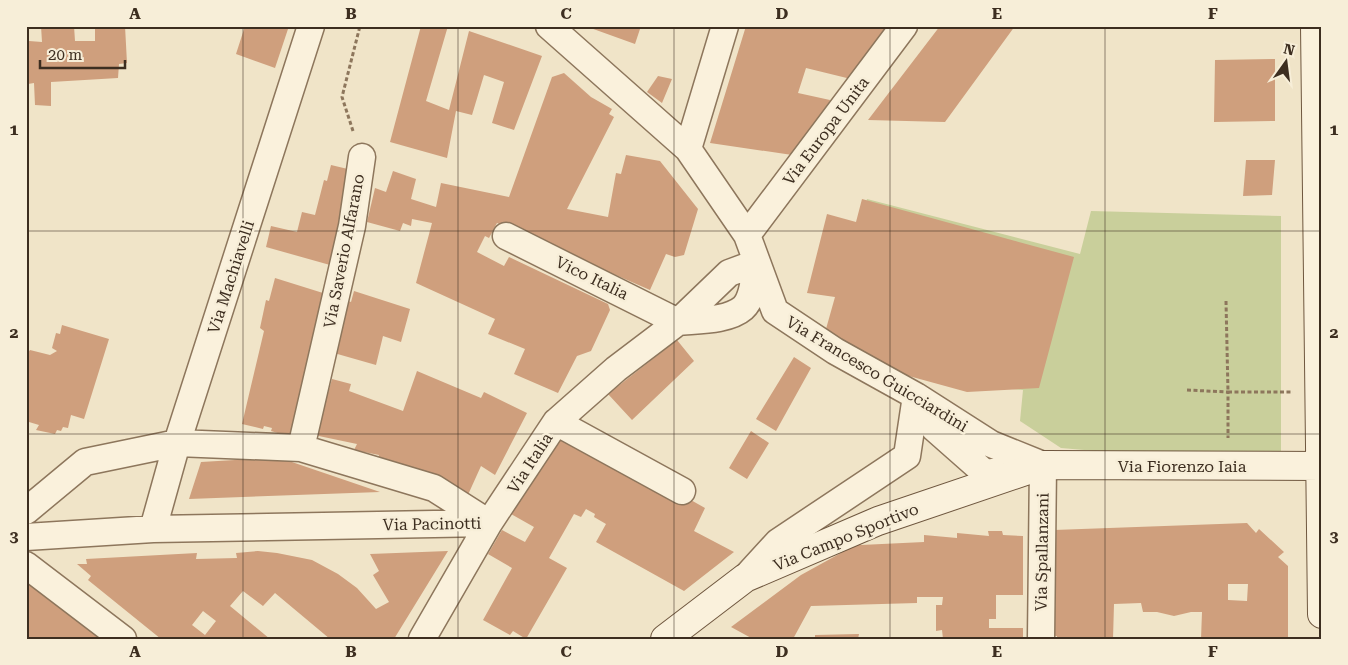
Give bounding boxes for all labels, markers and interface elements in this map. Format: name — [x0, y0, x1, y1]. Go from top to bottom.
text: A — [129, 4, 141, 23]
text: B — [345, 4, 357, 23]
text: C — [560, 4, 572, 23]
text: D — [776, 4, 789, 23]
text: E — [992, 4, 1002, 23]
text: F — [1208, 4, 1218, 23]
scale bar — [40, 38, 125, 70]
north arrow — [1260, 38, 1310, 88]
text: N — [1282, 40, 1297, 59]
text: 20 m — [48, 46, 83, 64]
street label: Via Europa Unita — [779, 73, 873, 189]
text: 1 — [10, 120, 19, 139]
text: 1 — [1330, 120, 1339, 139]
street label: Via Saverio Alfarano — [320, 172, 368, 330]
street label: Via Machiavelli — [204, 218, 258, 336]
street label: Vico Italia — [553, 252, 632, 304]
street label: Via Francesco Guicciardini — [783, 312, 971, 436]
text: 2 — [10, 323, 19, 342]
text: 2 — [1330, 323, 1339, 342]
street label: Via Italia — [503, 429, 557, 497]
street label: Via Fiorenzo Iaia — [1118, 457, 1247, 476]
street label: Via Spallanzani — [1031, 493, 1053, 611]
street label: Via Campo Sportivo — [771, 499, 922, 575]
street label: Via Pacinotti — [382, 514, 482, 534]
text: 3 — [10, 527, 19, 546]
text: 3 — [1330, 527, 1339, 546]
text: A — [129, 642, 141, 661]
text: B — [345, 642, 357, 661]
text: C — [560, 642, 572, 661]
text: D — [776, 642, 789, 661]
text: E — [992, 642, 1002, 661]
text: F — [1208, 642, 1218, 661]

